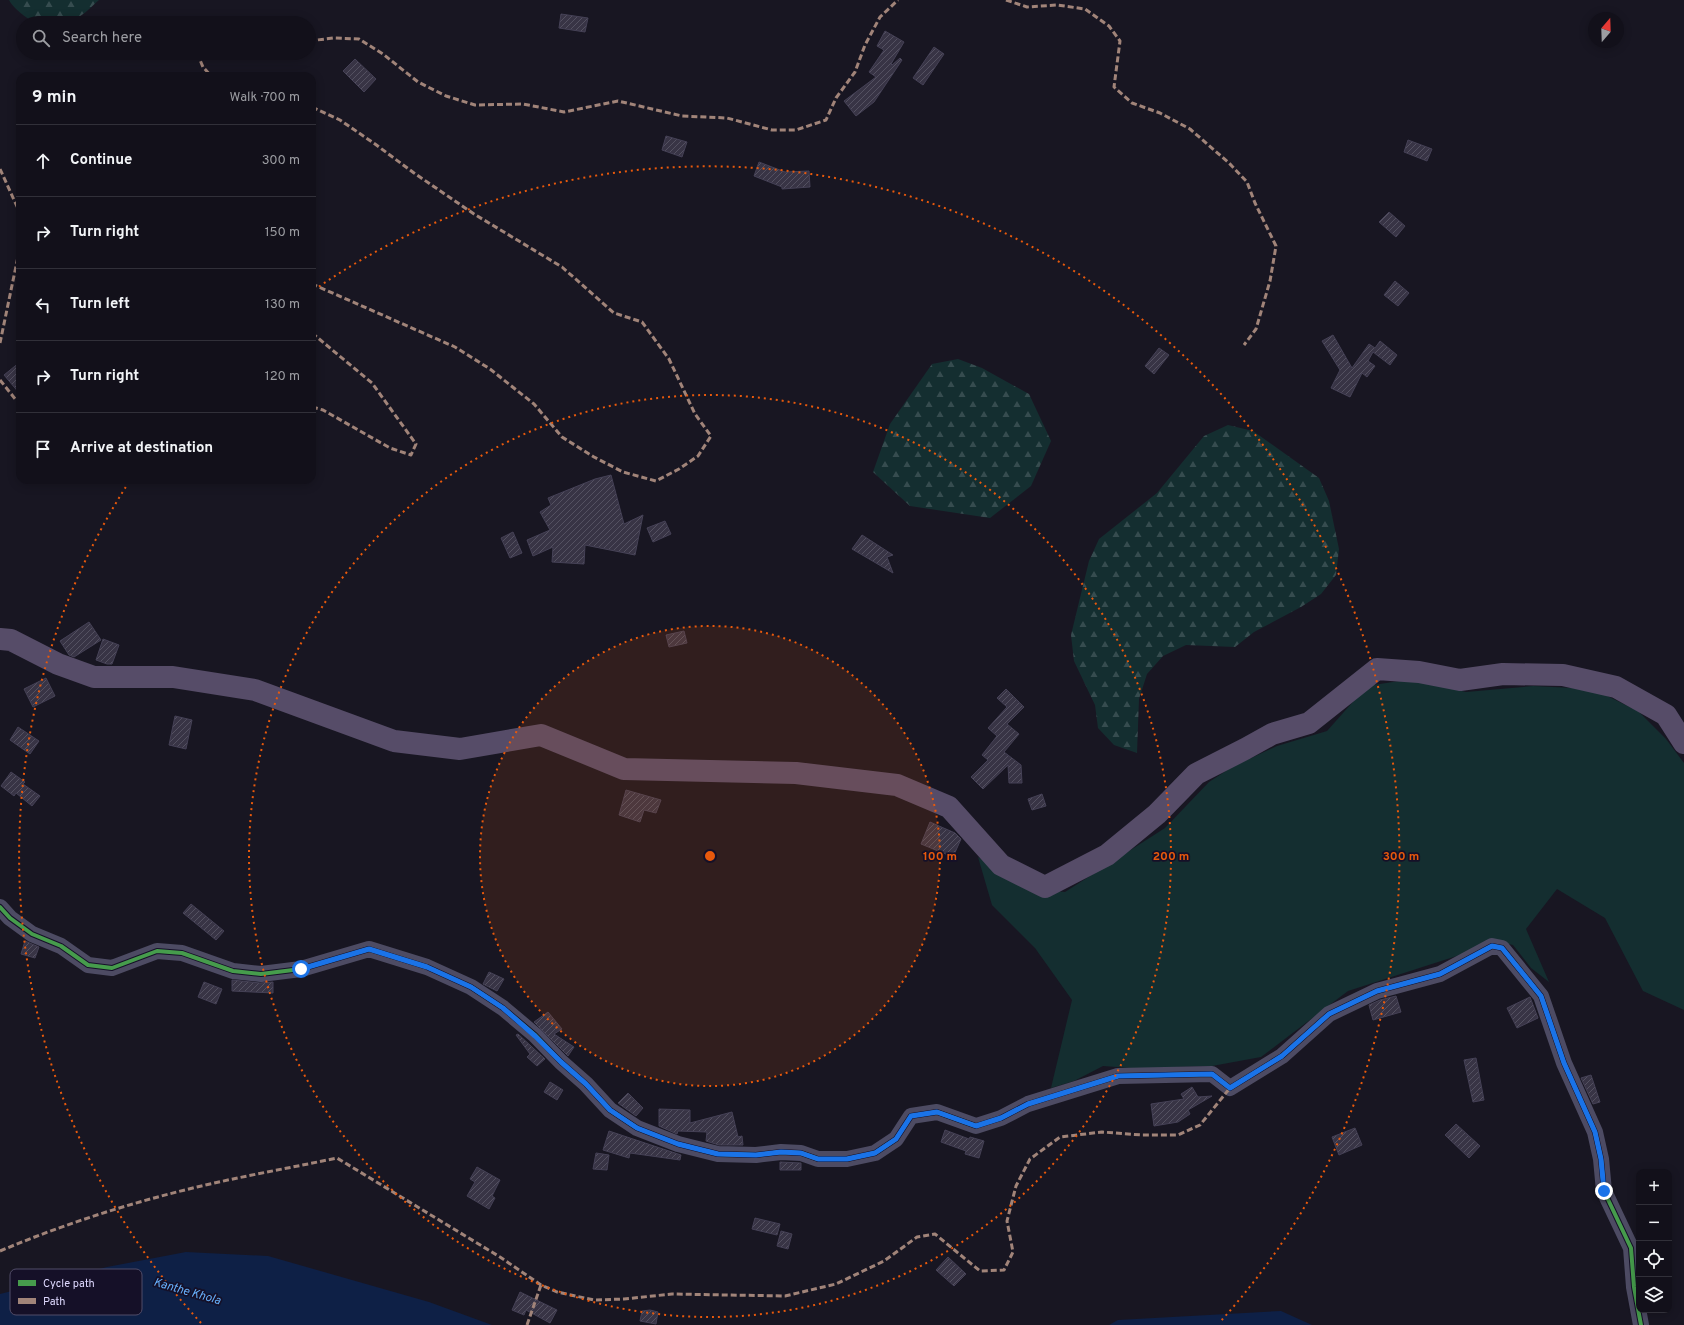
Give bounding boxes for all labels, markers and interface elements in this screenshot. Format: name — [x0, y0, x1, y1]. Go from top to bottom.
north arrow — [1588, 12, 1624, 48]
search box — [16, 16, 316, 60]
icon: search — [30, 27, 52, 49]
text: Search here — [62, 29, 142, 48]
text: 9 min — [32, 87, 76, 109]
text: Walk · 700 m — [230, 90, 300, 106]
icon: ahead — [32, 150, 54, 172]
text: Continue — [70, 151, 132, 170]
text: 300 m — [262, 153, 300, 169]
icon: right — [32, 222, 54, 244]
text: Turn right — [70, 223, 139, 242]
text: 150 m — [265, 225, 300, 241]
icon: left — [32, 294, 54, 316]
text: Turn left — [70, 295, 130, 314]
text: 130 m — [265, 297, 300, 313]
icon: right — [32, 366, 54, 388]
text: Turn right — [70, 367, 139, 386]
text: 120 m — [265, 369, 300, 385]
icon: arrive — [32, 438, 54, 460]
text: Arrive at destination — [70, 439, 213, 458]
centre of rings — [703, 849, 717, 863]
text: 100 m — [923, 849, 957, 865]
text: 200 m — [1153, 849, 1189, 865]
text: 300 m — [1383, 849, 1419, 865]
route start — [292, 960, 310, 978]
map controls — [1636, 1169, 1672, 1313]
button: + — [1636, 1169, 1672, 1205]
route end — [1595, 1182, 1613, 1200]
button: − — [1636, 1205, 1672, 1241]
button: locate — [1636, 1241, 1672, 1277]
legend — [10, 1269, 142, 1315]
water label: Kanthe Khola — [152, 1275, 223, 1309]
text: Cycle path — [43, 1277, 95, 1291]
button: layers — [1636, 1277, 1672, 1313]
text: Path — [43, 1295, 65, 1309]

